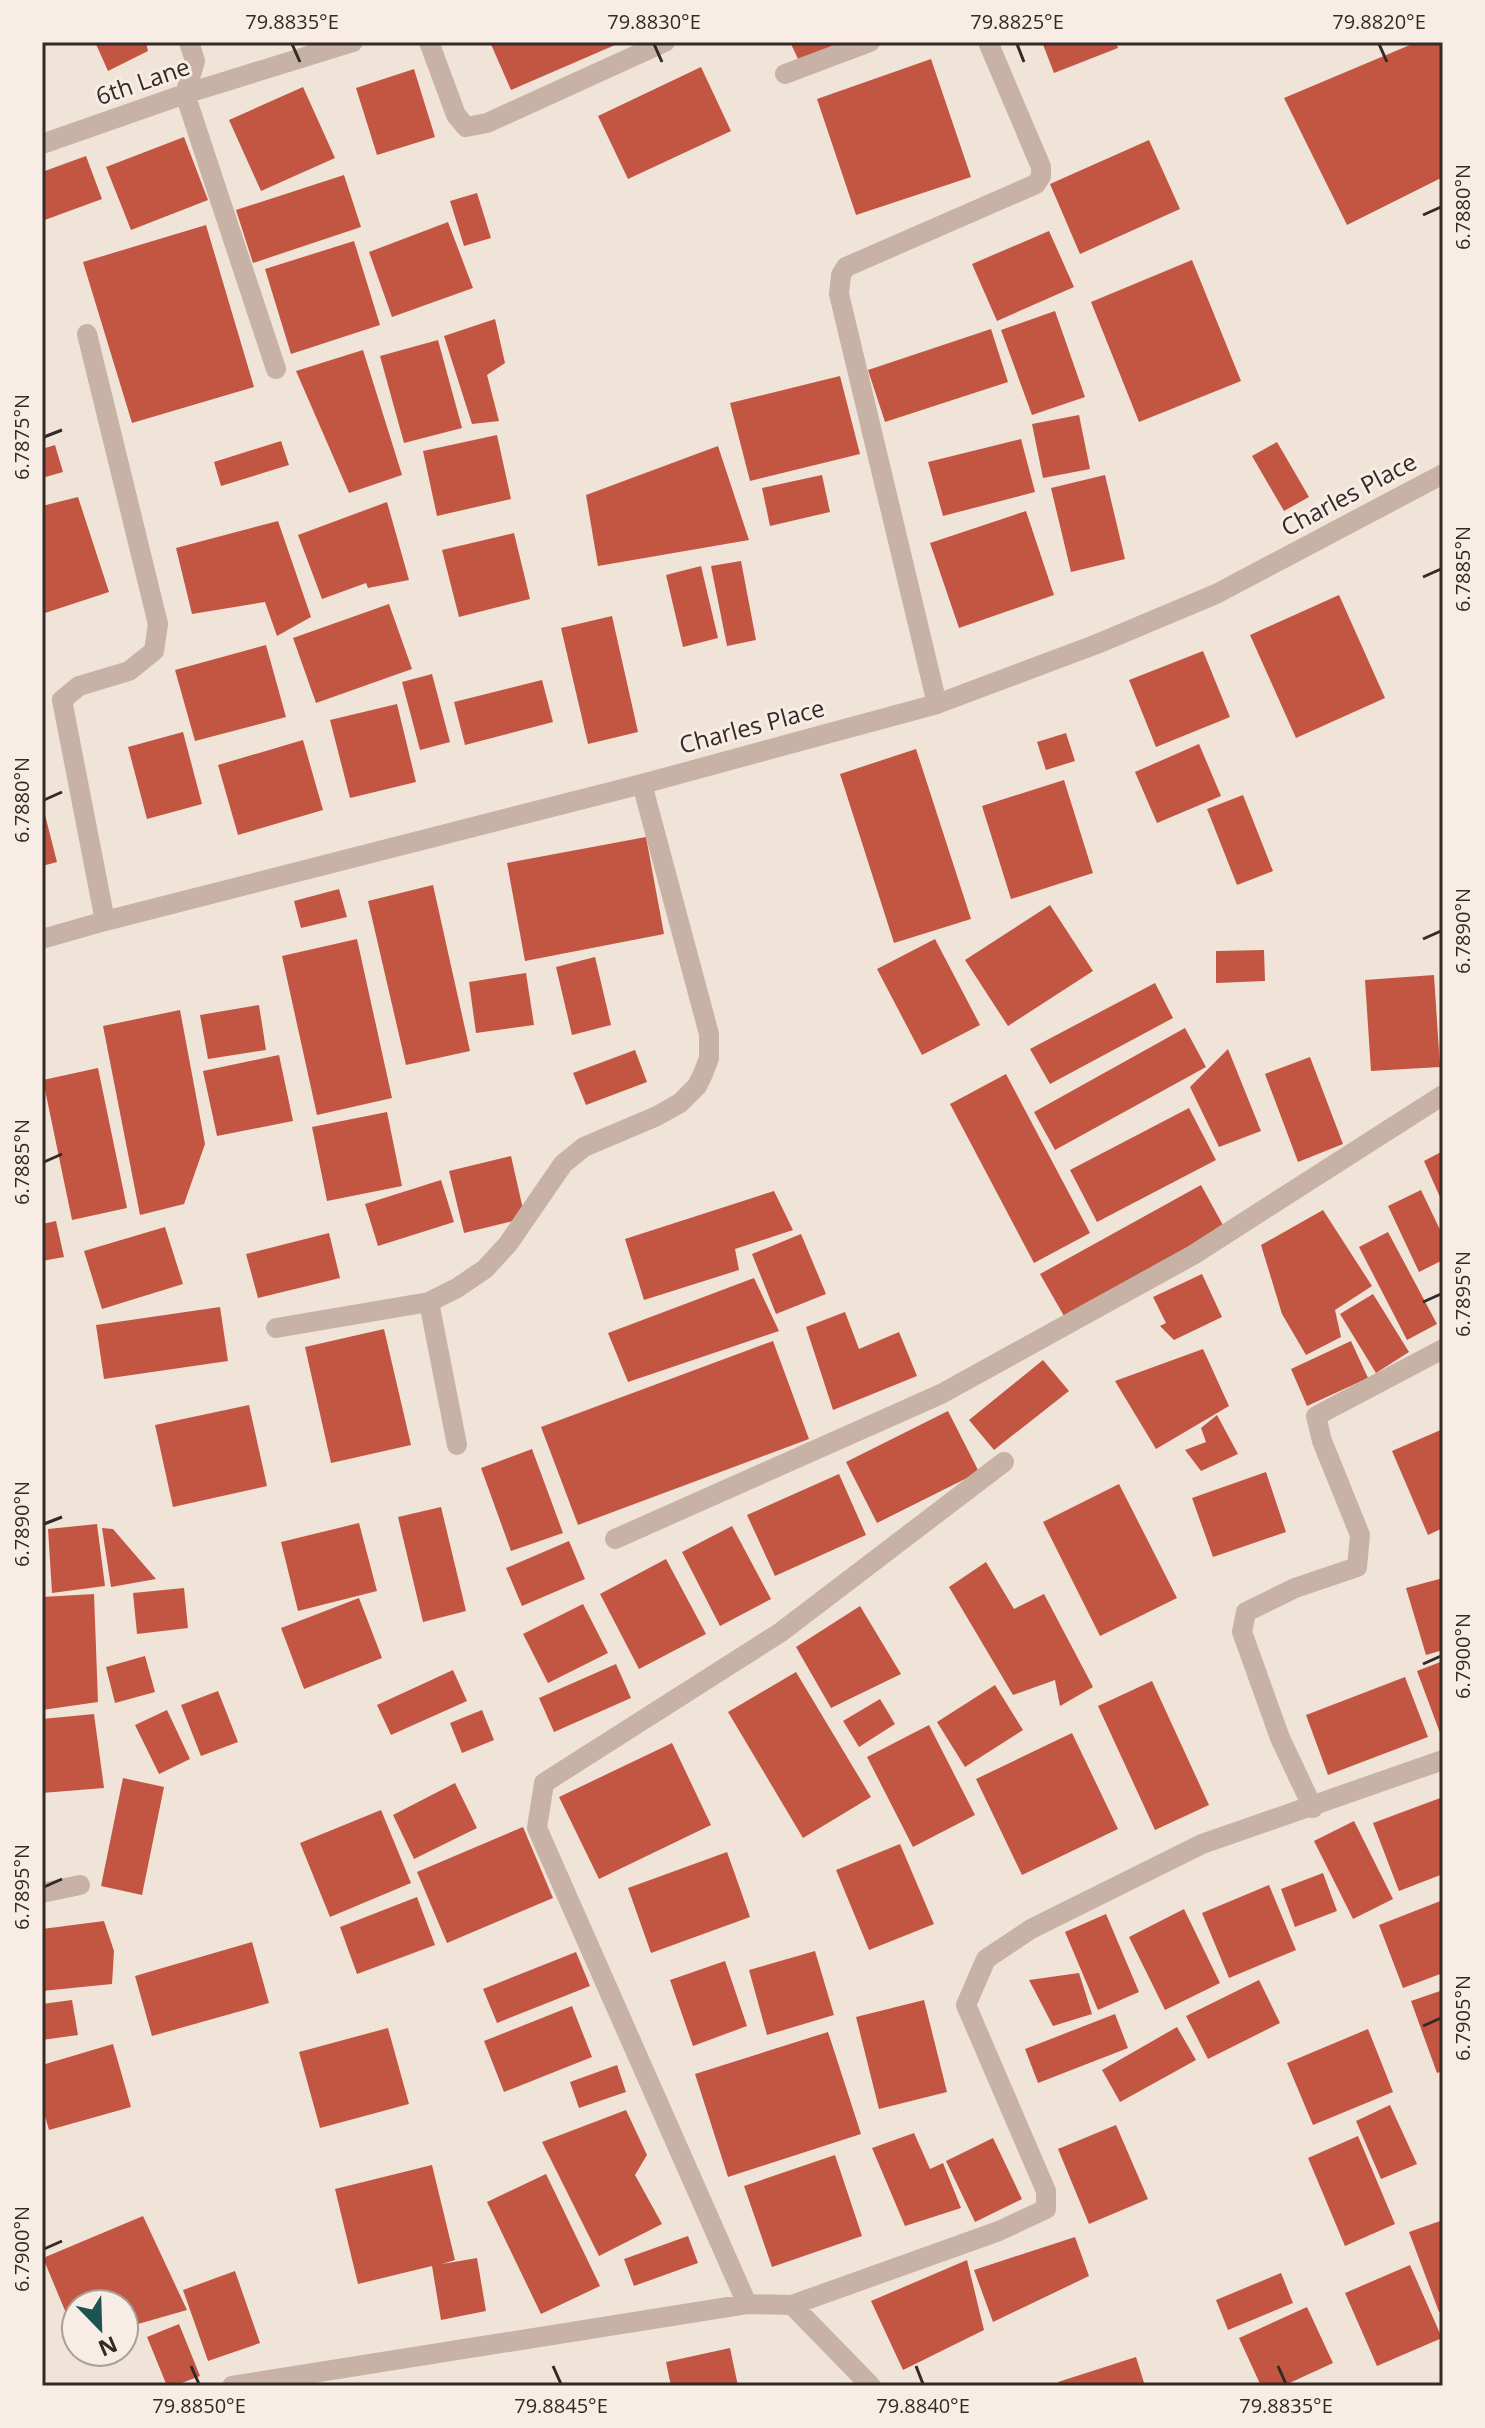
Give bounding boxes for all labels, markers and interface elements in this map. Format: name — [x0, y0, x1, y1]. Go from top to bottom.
text: 79.8835°E — [245, 8, 339, 35]
text: 79.8830°E — [607, 8, 701, 35]
text: 79.8825°E — [970, 8, 1064, 35]
text: 79.8820°E — [1332, 8, 1426, 35]
street label: 6th Lane — [91, 49, 194, 112]
text: 6.7880°N — [1449, 164, 1476, 250]
text: 6.7875°N — [8, 394, 35, 480]
street label: Charles Place — [1275, 444, 1422, 543]
text: 6.7885°N — [1449, 526, 1476, 612]
street label: Charles Place — [675, 690, 828, 761]
text: 6.7880°N — [8, 757, 35, 843]
text: 6.7890°N — [1449, 888, 1476, 974]
text: 6.7885°N — [8, 1119, 35, 1205]
text: 6.7895°N — [1449, 1251, 1476, 1337]
text: 6.7890°N — [8, 1481, 35, 1567]
text: 6.7900°N — [1449, 1613, 1476, 1699]
text: 6.7895°N — [8, 1844, 35, 1930]
text: 6.7905°N — [1449, 1975, 1476, 2061]
text: 6.7900°N — [8, 2206, 35, 2292]
north arrow — [60, 2288, 140, 2368]
text: N — [94, 2330, 122, 2365]
text: 79.8850°E — [152, 2392, 246, 2419]
text: 79.8845°E — [514, 2392, 608, 2419]
text: 79.8840°E — [876, 2392, 970, 2419]
text: 79.8835°E — [1239, 2392, 1333, 2419]

